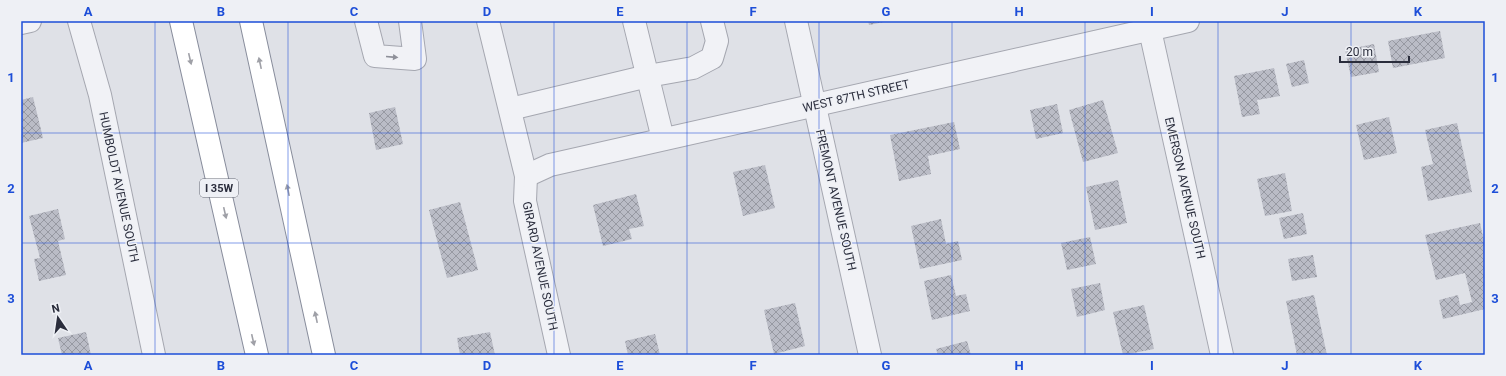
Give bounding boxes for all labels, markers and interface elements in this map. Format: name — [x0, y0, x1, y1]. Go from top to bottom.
text: A — [84, 4, 93, 19]
text: B — [217, 4, 225, 19]
text: C — [350, 4, 359, 19]
text: D — [483, 4, 491, 19]
text: E — [616, 4, 624, 19]
text: F — [749, 4, 757, 19]
text: G — [882, 4, 891, 19]
text: H — [1014, 4, 1024, 19]
text: I — [1150, 4, 1154, 19]
text: J — [1281, 4, 1289, 19]
text: K — [1414, 4, 1423, 19]
scale bar — [1340, 38, 1409, 64]
text: 20 m — [1346, 45, 1373, 59]
one-way arrow — [187, 53, 193, 65]
one-way arrow — [386, 54, 398, 60]
one-way arrow — [257, 57, 263, 69]
text: 1 — [7, 70, 15, 85]
text: 1 — [1491, 70, 1499, 85]
street label: WEST 87TH STREET — [801, 77, 911, 115]
street label: HUMBOLDT AVENUE SOUTH — [96, 111, 142, 263]
street label: EMERSON AVENUE SOUTH — [1162, 116, 1208, 260]
street label: FREMONT AVENUE SOUTH — [813, 128, 859, 272]
road number: I 35W — [200, 179, 238, 197]
text: 2 — [7, 181, 15, 196]
text: 2 — [1491, 181, 1499, 196]
one-way arrow — [285, 184, 291, 196]
street label: GIRARD AVENUE SOUTH — [519, 200, 561, 332]
one-way arrow — [222, 207, 228, 219]
text: 3 — [7, 291, 15, 306]
text: 3 — [1491, 291, 1499, 306]
north arrow — [38, 298, 78, 338]
text: N — [51, 301, 61, 316]
one-way arrow — [312, 311, 318, 323]
one-way arrow — [251, 334, 257, 346]
text: A — [84, 358, 93, 373]
text: B — [217, 358, 225, 373]
text: C — [350, 358, 359, 373]
text: D — [483, 358, 491, 373]
text: E — [616, 358, 624, 373]
text: F — [749, 358, 757, 373]
text: G — [882, 358, 891, 373]
text: H — [1014, 358, 1024, 373]
text: I — [1150, 358, 1154, 373]
text: J — [1281, 358, 1289, 373]
text: K — [1414, 358, 1423, 373]

